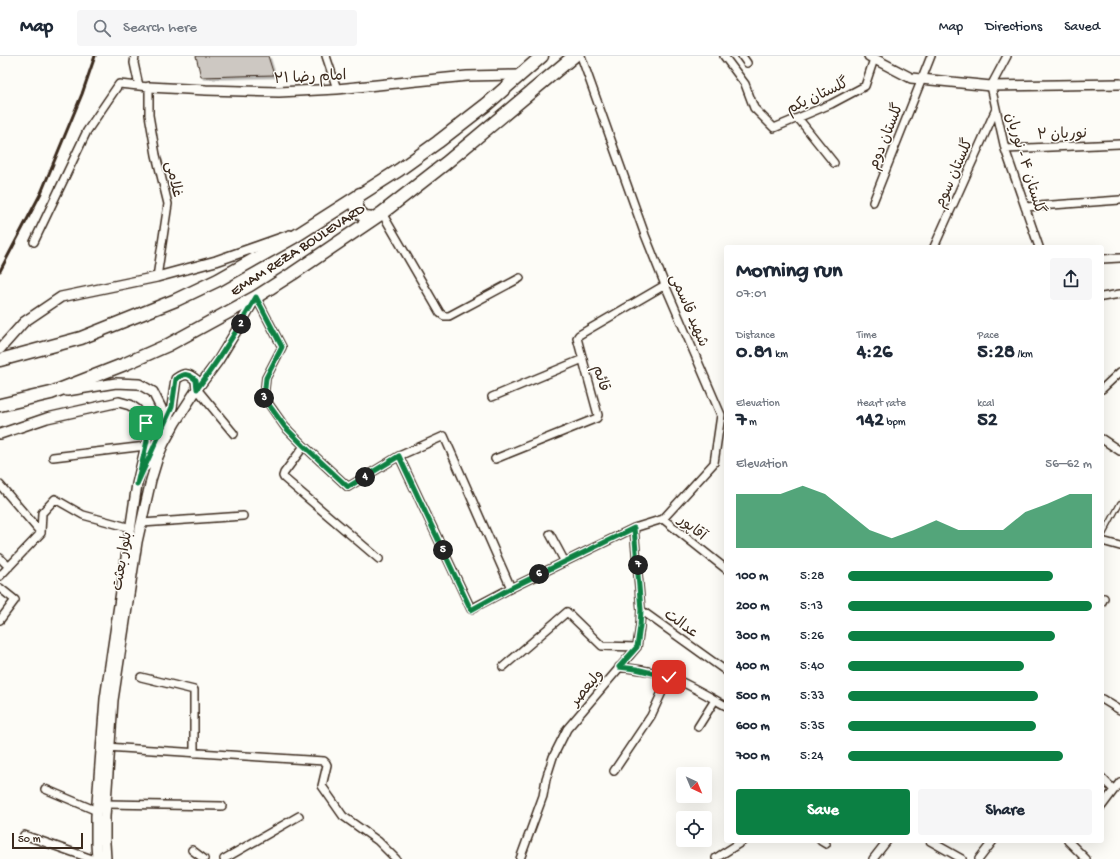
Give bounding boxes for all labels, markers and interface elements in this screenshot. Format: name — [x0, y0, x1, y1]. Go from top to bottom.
search box — [77, 10, 357, 46]
text: Map — [20, 16, 53, 39]
icon: search — [91, 17, 113, 39]
text: Search here — [123, 19, 197, 37]
text: Map — [939, 19, 963, 36]
text: Directions — [985, 19, 1042, 36]
text: Saved — [1064, 19, 1100, 36]
street label: امام رضا ۲۱ — [273, 67, 347, 89]
street label: گلستان یکم — [783, 73, 852, 120]
street label: گلستان دوم — [864, 100, 909, 173]
street label: گلستان ۴ - نوریان — [1000, 110, 1050, 216]
street label: نوریان ۲ — [1037, 125, 1087, 145]
street label: گلستان سوم — [930, 136, 979, 212]
street label: غلامی — [160, 160, 186, 199]
street label: EMAM REZA BOULEVARD — [227, 200, 369, 301]
button: share — [1050, 258, 1092, 300]
text: Morning run — [736, 259, 842, 285]
street label: شهید قاسمی — [665, 272, 712, 350]
text: 07:01 — [736, 287, 767, 302]
pin: 2 — [231, 314, 251, 334]
text: 2 — [238, 318, 244, 330]
text: Distance — [736, 330, 775, 342]
text: Time — [857, 330, 877, 342]
text: Pace — [977, 330, 999, 342]
text: 0.81 — [736, 342, 773, 365]
text: 4:26 — [857, 342, 892, 365]
text: 5:28 — [977, 342, 1015, 365]
text: km — [773, 349, 788, 361]
text: /km — [1015, 349, 1033, 361]
street label: قائم — [587, 364, 612, 394]
pin: 3 — [254, 388, 274, 408]
text: 3 — [261, 392, 267, 404]
text: Elevation — [736, 398, 780, 410]
text: Heart rate — [857, 398, 906, 410]
text: kcal — [977, 398, 995, 410]
pin — [129, 406, 163, 440]
text: 7 — [736, 410, 746, 433]
text: 142 — [857, 410, 884, 433]
text: 52 — [977, 410, 998, 433]
icon: arrive — [135, 412, 157, 434]
text: m — [746, 417, 757, 429]
text: bpm — [884, 417, 906, 429]
text: Elevation — [736, 457, 788, 472]
text: 56–62 m — [1045, 457, 1092, 472]
pin: 4 — [355, 467, 375, 487]
text: 4 — [362, 471, 368, 483]
street label: آقاپور — [673, 510, 711, 546]
street label: بلوار بعثت — [109, 530, 137, 592]
pin: 5 — [433, 540, 453, 560]
text: 5 — [440, 544, 446, 556]
pin: 7 — [628, 555, 648, 575]
text: 7 — [635, 559, 641, 571]
pin: 6 — [529, 564, 549, 584]
text: 6 — [536, 568, 542, 580]
text: 100 m — [736, 569, 768, 584]
text: 5:28 — [800, 569, 824, 584]
text: 200 m — [736, 599, 769, 614]
text: 5:13 — [800, 599, 823, 614]
street label: عدالت — [660, 606, 702, 643]
text: 300 m — [736, 629, 770, 644]
text: 5:26 — [800, 629, 824, 644]
text: 400 m — [736, 659, 769, 674]
text: 5:40 — [800, 659, 824, 674]
pin — [652, 660, 686, 694]
street label: ولیعصر — [566, 666, 608, 712]
icon: check — [658, 666, 680, 688]
text: 500 m — [736, 689, 770, 704]
text: 5:33 — [800, 689, 824, 704]
text: 600 m — [736, 719, 770, 734]
text: 5:35 — [800, 719, 825, 734]
text: 700 m — [736, 749, 770, 764]
text: 5:24 — [800, 749, 823, 764]
north arrow — [676, 767, 712, 803]
map controls — [676, 767, 712, 847]
button: Save — [736, 789, 910, 835]
button: Share — [918, 789, 1092, 835]
button: locate — [676, 811, 712, 847]
scale bar — [12, 831, 83, 850]
text: 50 m — [18, 834, 40, 846]

